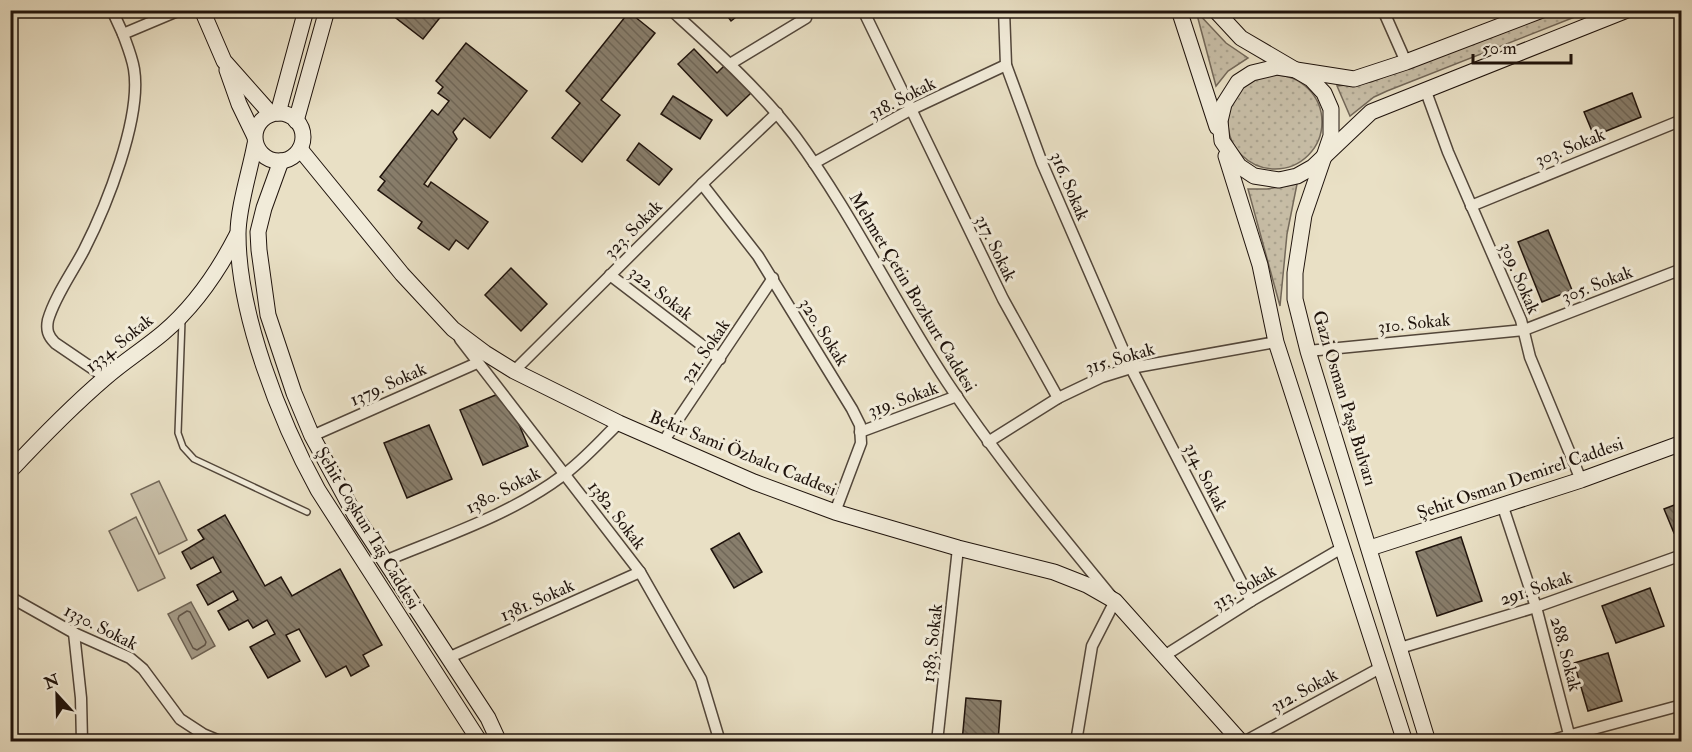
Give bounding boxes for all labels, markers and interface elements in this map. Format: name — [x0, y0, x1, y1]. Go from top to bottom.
scale bar — [1473, 27, 1570, 65]
text: 50 m — [1482, 37, 1517, 60]
street label: 318. Sokak — [865, 72, 940, 125]
street label: 303. Sokak — [1532, 123, 1609, 172]
street label: 316. Sokak — [1045, 148, 1094, 224]
street label: Mehmet Çetin Bozkurt Caddesi — [844, 188, 982, 397]
street label: 323. Sokak — [599, 195, 668, 263]
street label: 317. Sokak — [970, 211, 1022, 286]
street label: 309. Sokak — [1494, 239, 1545, 318]
street label: 305. Sokak — [1558, 260, 1636, 308]
street label: 322. Sokak — [624, 261, 698, 326]
street label: 320. Sokak — [794, 294, 854, 371]
street label: Gazi Osman Paşa Bulvarı — [1307, 308, 1382, 489]
street label: 310. Sokak — [1377, 308, 1452, 339]
street label: 1334. Sokak — [81, 309, 158, 378]
street label: 321. Sokak — [676, 314, 736, 388]
street label: 315. Sokak — [1083, 338, 1158, 379]
street label: 1379. Sokak — [346, 357, 430, 411]
street label: 319. Sokak — [865, 376, 942, 423]
street label: Bekir Sami Özbalcı Caddesi — [646, 405, 840, 502]
street label: Şehit Osman Demirel Caddesi — [1414, 432, 1627, 525]
street label: 314. Sokak — [1179, 439, 1233, 516]
street label: Şehit Coşkun Taş Caddesi — [310, 443, 425, 614]
street label: 1380. Sokak — [462, 462, 545, 519]
street label: 1382. Sokak — [583, 476, 651, 555]
street label: 313. Sokak — [1208, 559, 1281, 615]
street label: 291. Sokak — [1497, 566, 1576, 611]
street label: 1381. Sokak — [497, 574, 578, 627]
street label: 1330. Sokak — [60, 599, 142, 656]
street label: 1383. Sokak — [917, 602, 948, 684]
street label: 288. Sokak — [1545, 614, 1587, 694]
street label: 312. Sokak — [1267, 663, 1342, 718]
north arrow — [27, 665, 87, 725]
text: N — [40, 670, 63, 694]

